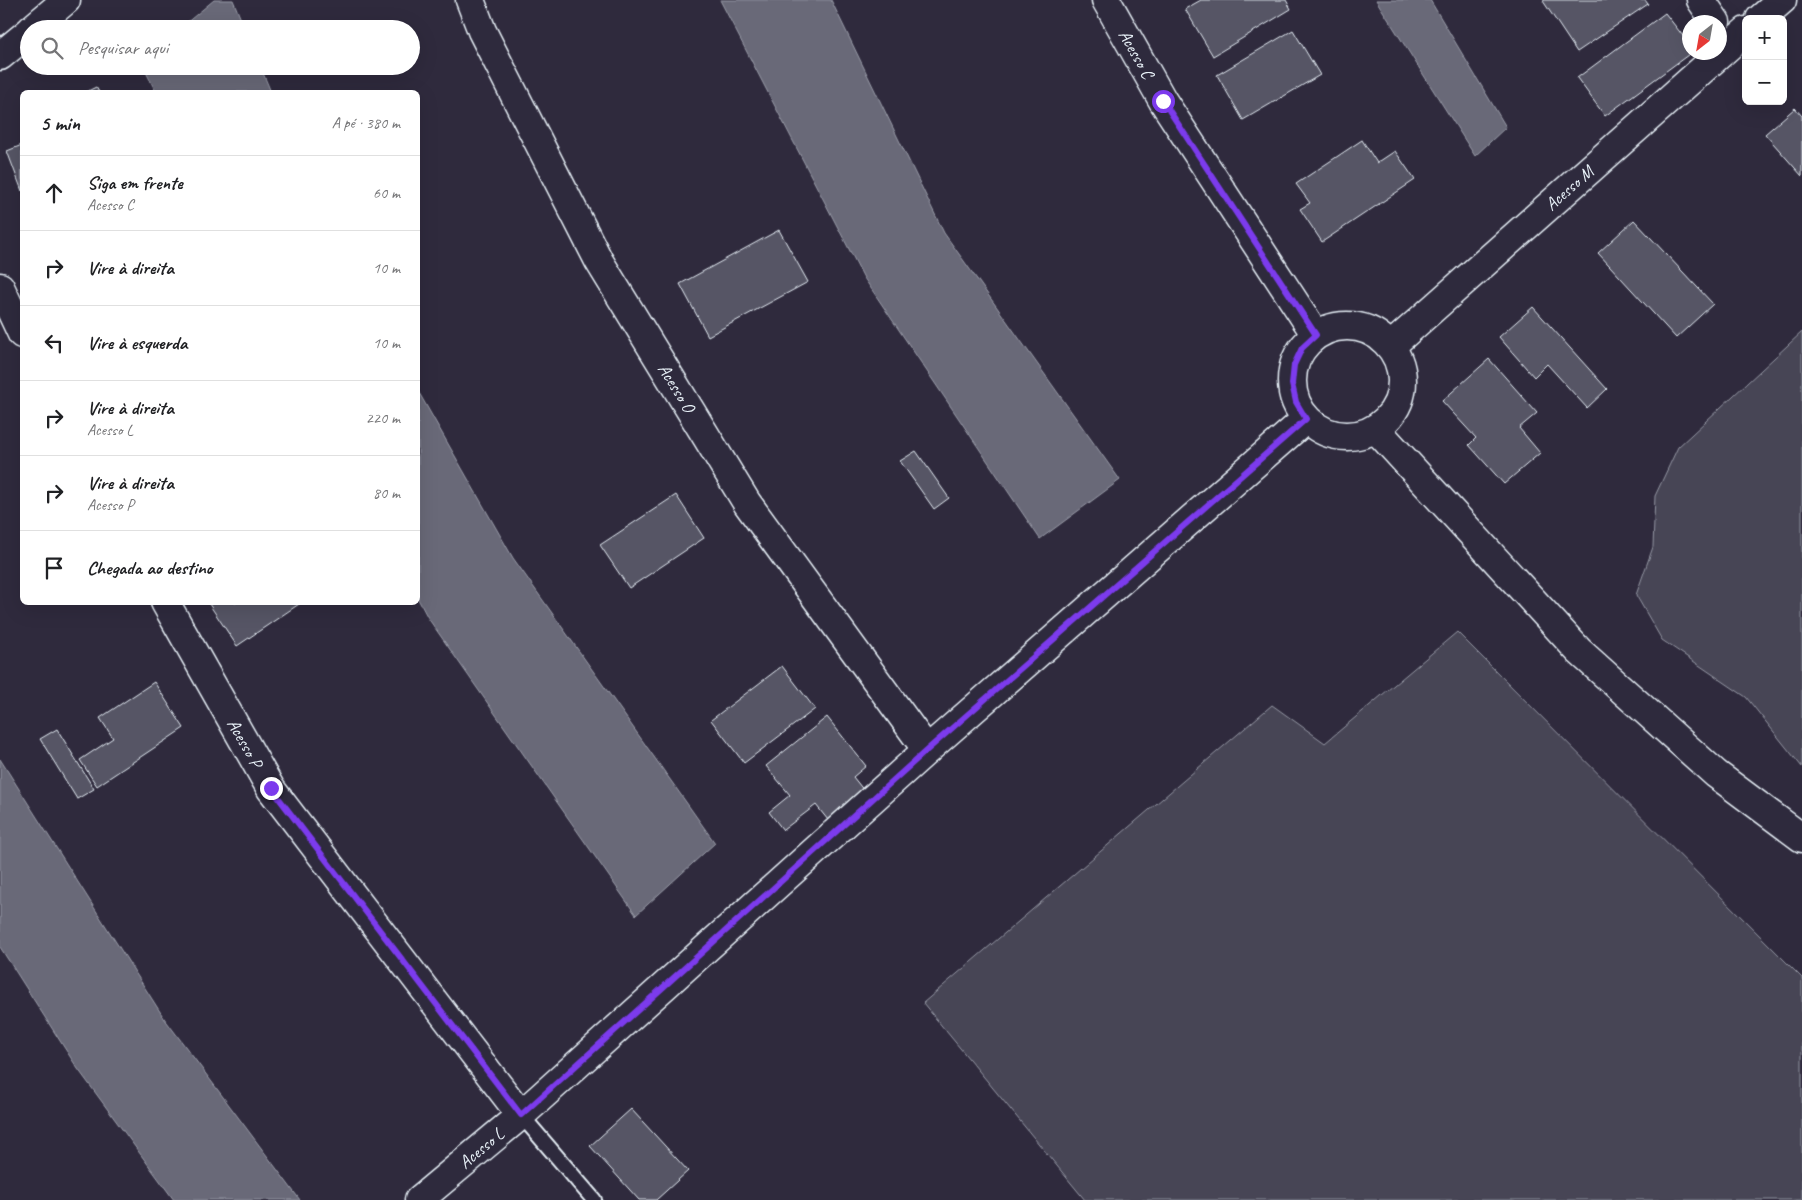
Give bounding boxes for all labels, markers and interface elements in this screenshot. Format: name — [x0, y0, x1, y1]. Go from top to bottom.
north arrow — [1682, 15, 1727, 60]
map controls — [1742, 15, 1787, 105]
button: + — [1742, 15, 1787, 60]
search box — [20, 20, 420, 75]
street label: Acesso C — [1114, 26, 1160, 85]
icon: search — [38, 34, 66, 62]
text: Pesquisar aqui — [78, 36, 168, 60]
button: − — [1742, 60, 1787, 105]
route start — [1152, 90, 1175, 113]
text: 5 min — [40, 110, 80, 136]
text: A pé · 380 m — [332, 113, 400, 133]
street label: Acesso M — [1540, 159, 1599, 215]
text: Siga em frente — [87, 171, 183, 195]
icon: ahead — [40, 179, 68, 207]
text: 60 m — [373, 183, 400, 203]
text: Acesso C — [87, 195, 134, 215]
icon: right — [40, 254, 68, 282]
text: Vire à direita — [87, 256, 174, 280]
text: 10 m — [373, 258, 400, 278]
icon: left — [40, 329, 68, 357]
text: Vire à esquerda — [87, 331, 187, 355]
text: 10 m — [373, 333, 400, 353]
street label: Acesso O — [653, 359, 701, 418]
text: Vire à direita — [87, 396, 174, 420]
icon: right — [40, 404, 68, 432]
text: 220 m — [366, 408, 400, 428]
text: Acesso L — [87, 420, 133, 440]
text: Vire à direita — [87, 471, 174, 495]
icon: right — [40, 479, 68, 507]
text: 80 m — [373, 483, 400, 503]
text: Acesso P — [87, 495, 134, 515]
icon: arrive — [40, 554, 68, 582]
text: Chegada ao destino — [87, 556, 213, 580]
street label: Acesso P — [222, 715, 269, 774]
route end — [260, 777, 283, 800]
street label: Acesso L — [454, 1122, 509, 1173]

